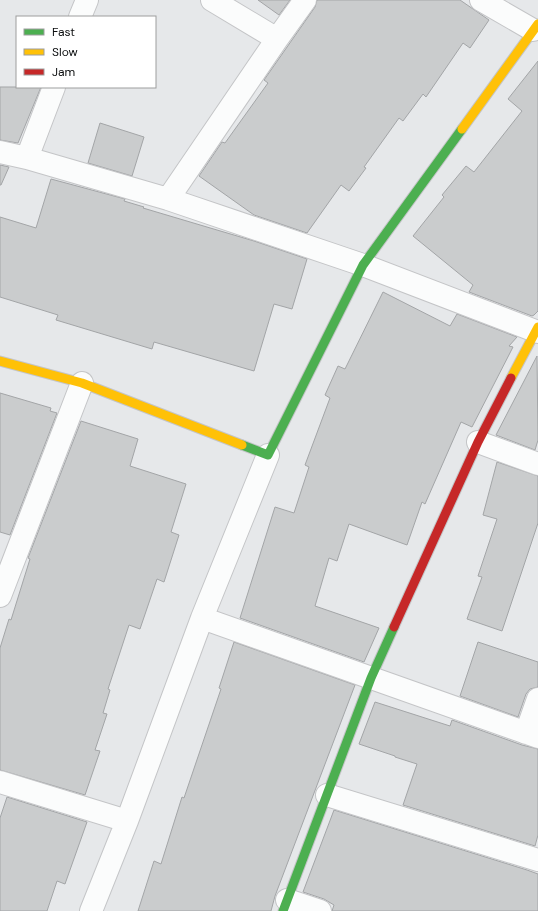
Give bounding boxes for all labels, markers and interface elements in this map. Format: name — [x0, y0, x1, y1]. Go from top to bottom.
legend — [16, 16, 156, 88]
text: Fast — [52, 24, 75, 40]
text: Slow — [52, 44, 78, 60]
text: Jam — [52, 64, 75, 80]

